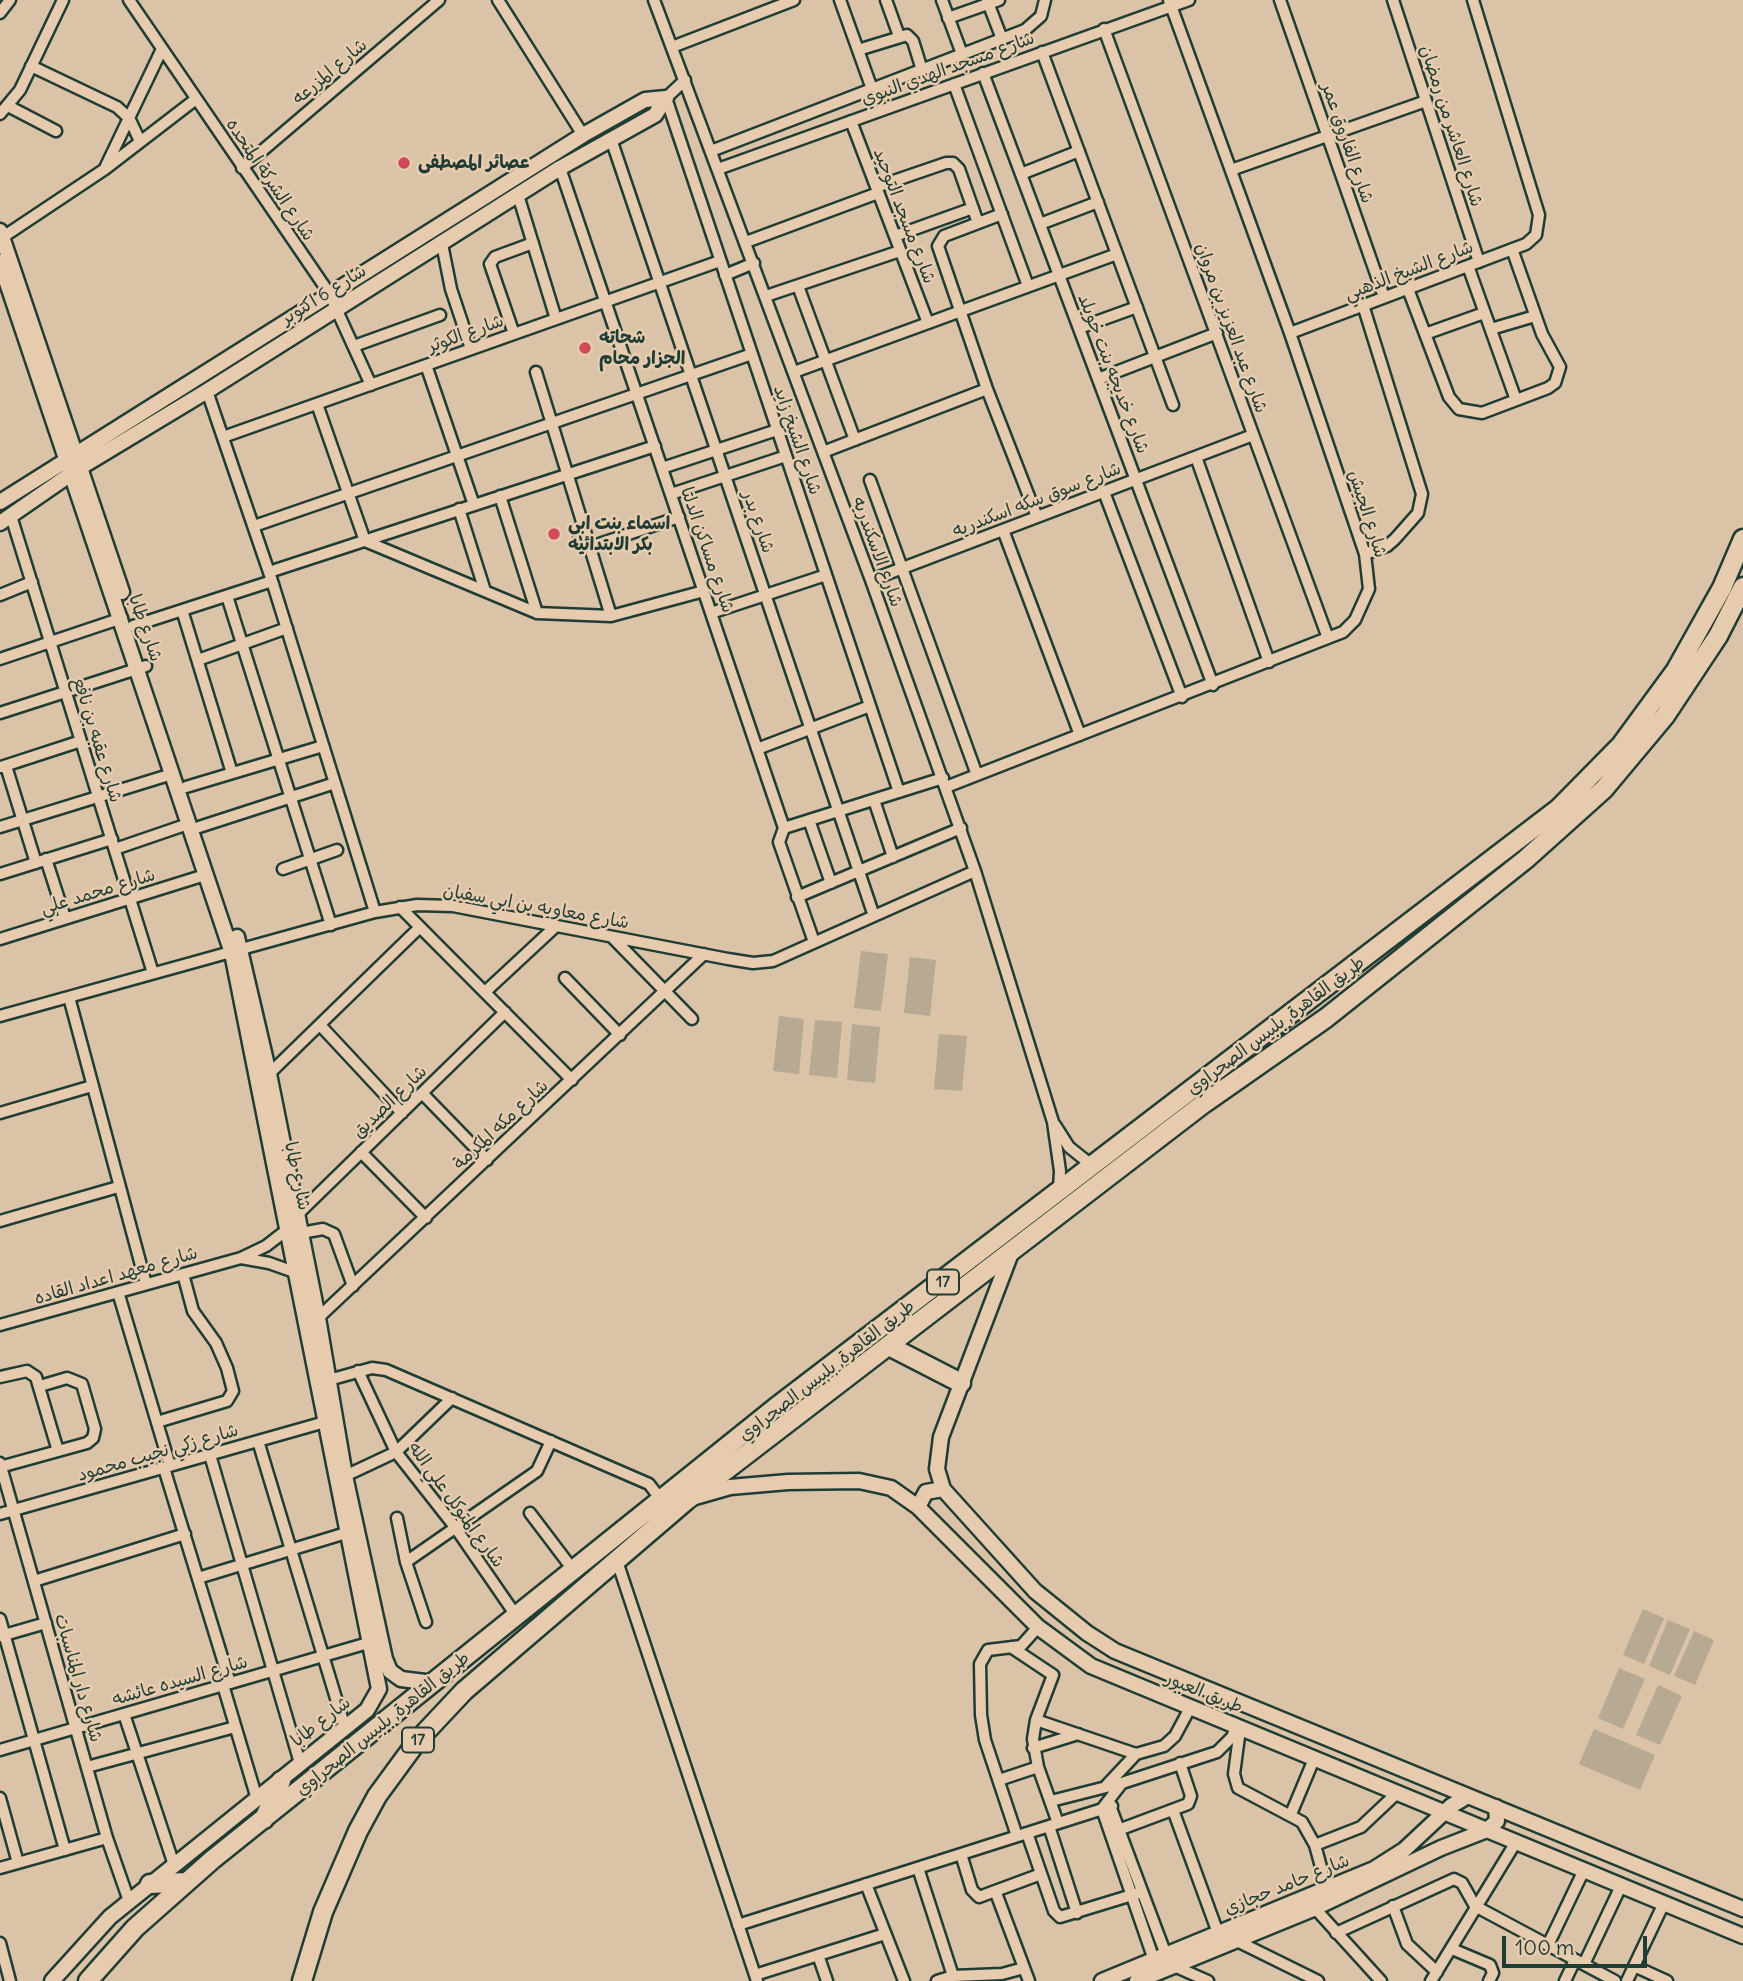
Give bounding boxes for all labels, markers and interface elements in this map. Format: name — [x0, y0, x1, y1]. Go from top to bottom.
street label: شارع مسجد الهدي النبوي — [858, 28, 1038, 110]
street label: شارع المزرعه — [288, 35, 372, 109]
street label: شارع العاشر من رمضان — [1415, 43, 1487, 209]
street label: شارع الفاروق عمر — [1316, 80, 1378, 206]
street label: شارع الشركة المتحده — [221, 115, 319, 245]
street label: شارع مسجد التوحيد — [868, 145, 940, 287]
place label: عصائر المصطفى — [418, 152, 529, 174]
marker: عصائر المصطفى — [396, 155, 412, 171]
street label: شارع الشيخ الذهبي — [1341, 236, 1477, 306]
street label: شارع عبد العزيز بن مروان — [1190, 240, 1272, 416]
street label: شارع 6 اكتوبر — [277, 260, 371, 330]
street label: شارع خديجه بنت خويلد — [1073, 291, 1153, 457]
street label: شارع الكوثر — [425, 310, 507, 358]
place label: شحاته الجزار محام — [599, 327, 685, 370]
marker: شحاته الجزار محام — [577, 340, 593, 356]
street label: شارع الشيخ زايد — [768, 382, 826, 498]
street label: شارع سوق سكه اسكندريه — [950, 458, 1124, 542]
street label: شارع الجيش — [1343, 468, 1391, 560]
street label: شارع مساكن الدلتا — [675, 484, 739, 616]
street label: شارع بدر — [737, 488, 779, 556]
street label: شارع الاسكندريه — [847, 494, 907, 610]
place label: اسماء بنت ابي بكر الابتدائيه — [568, 513, 670, 556]
marker: اسماء بنت ابي بكر الابتدائيه — [546, 526, 562, 542]
street label: شارع طابا — [123, 592, 167, 664]
street label: شارع عقبه بن نافع — [68, 675, 126, 805]
street label: شارع محمد علي — [38, 864, 158, 920]
street label: شارع معاويه بن ابي سفيان — [441, 880, 631, 934]
street label: طريق القاهرة, بلبيس الصحراوي — [1183, 952, 1369, 1100]
street label: شارع الصديق — [348, 1061, 432, 1143]
street label: شارع مكه المكرمة — [449, 1075, 553, 1175]
street label: شارع طابا — [279, 1140, 315, 1212]
street label: شارع معهد اعداد القاده — [32, 1242, 200, 1310]
road number: 17 — [927, 1270, 959, 1294]
street label: طريق القاهرة, بلبيس الصحراوي — [735, 1296, 919, 1446]
street label: شارع زكي نجيب محمود — [75, 1420, 241, 1486]
street label: شارع المتوكل علي الله — [403, 1438, 509, 1572]
street label: شارع دار المناسبات — [49, 1611, 107, 1745]
street label: طريق القاهرة, بلبيس الصحراوي — [292, 1647, 474, 1801]
street label: شارع السيده عائشه — [110, 1651, 250, 1711]
street label: طريق العبور — [1162, 1668, 1246, 1718]
street label: شارع طابا — [287, 1692, 355, 1752]
road number: 17 — [402, 1728, 434, 1752]
street label: شارع حامد حجازي — [1221, 1850, 1353, 1920]
scale bar — [1505, 1922, 1650, 1966]
text: 100 m — [1515, 1934, 1574, 1961]

